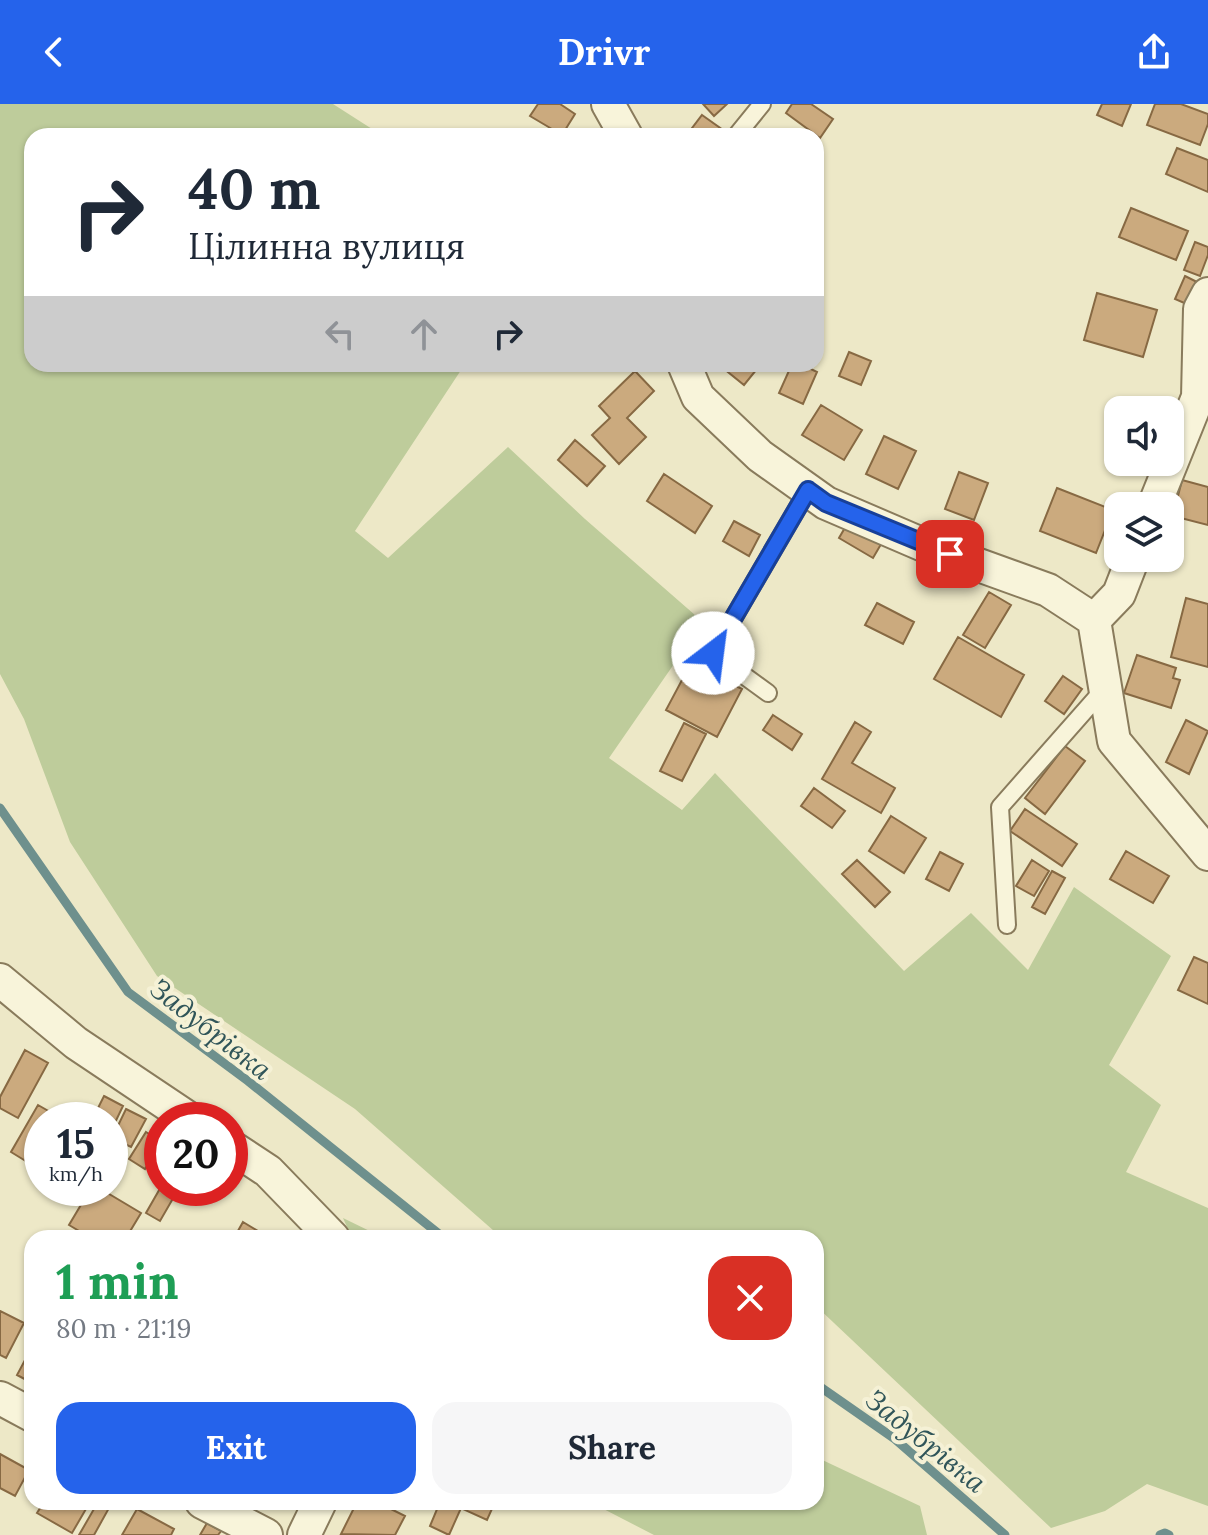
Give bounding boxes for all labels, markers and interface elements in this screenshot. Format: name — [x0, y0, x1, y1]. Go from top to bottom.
text: Drivr — [558, 29, 650, 75]
icon: back — [32, 30, 76, 74]
icon: share — [1132, 30, 1176, 74]
text: 40 m — [188, 153, 321, 224]
icon: right — [56, 160, 160, 264]
text: Цілинна вулиця — [188, 223, 465, 269]
icon: left — [318, 312, 362, 356]
icon: ahead — [402, 312, 446, 356]
icon: right — [486, 312, 530, 356]
map controls — [1104, 396, 1184, 572]
button: sound — [1104, 396, 1184, 476]
button: layers — [1104, 492, 1184, 572]
pin — [916, 520, 984, 588]
icon: arrive — [928, 532, 972, 576]
position arrow — [671, 611, 755, 695]
water label: Задубрівка — [143, 970, 279, 1088]
speed limit sign: 20 — [144, 1102, 248, 1206]
text: 15 — [57, 1118, 95, 1169]
text: km/h — [49, 1161, 103, 1186]
text: 1 min — [56, 1251, 179, 1312]
button: close — [708, 1256, 792, 1340]
text: 80 m · 21:19 — [56, 1312, 191, 1345]
water label: Задубрівка — [859, 1382, 994, 1501]
button: Exit — [56, 1402, 416, 1494]
button: Share — [432, 1402, 792, 1494]

